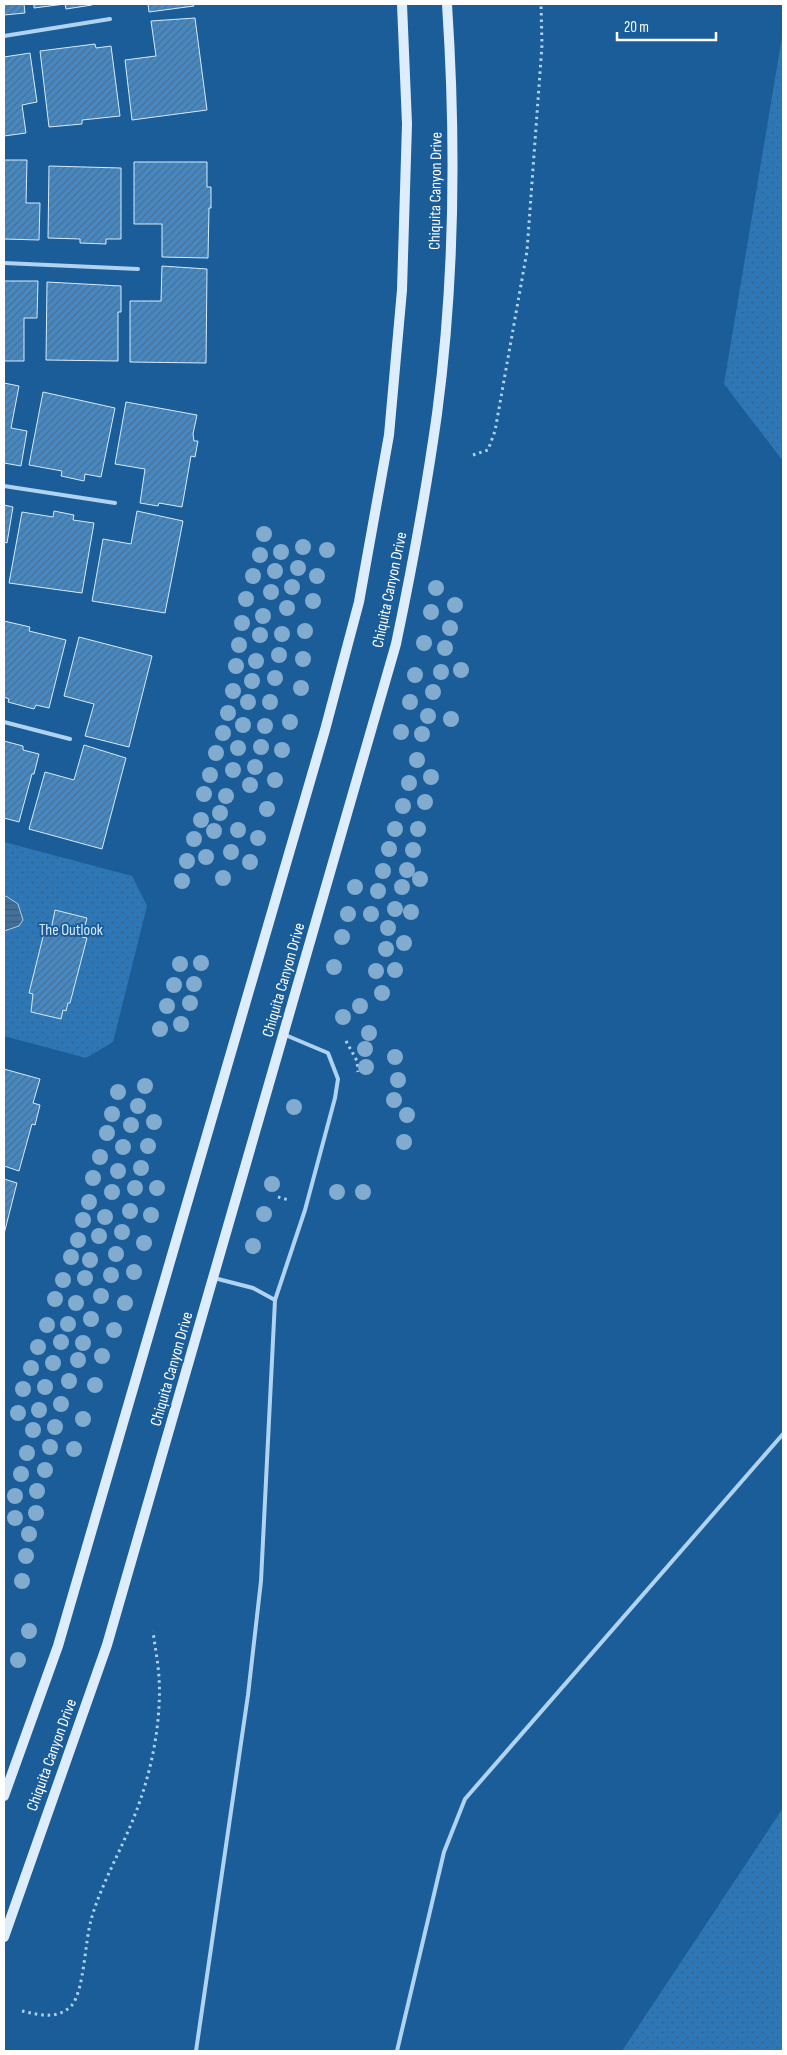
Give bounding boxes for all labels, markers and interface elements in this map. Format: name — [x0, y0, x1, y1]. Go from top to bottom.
scale bar — [617, 10, 716, 42]
text: 20 m — [624, 18, 649, 37]
street label: Chiquita Canyon Drive — [425, 132, 447, 250]
street label: Chiquita Canyon Drive — [368, 530, 412, 650]
park label: The Outlook — [39, 921, 103, 940]
street label: Chiquita Canyon Drive — [259, 921, 309, 1039]
street label: Chiquita Canyon Drive — [147, 1310, 197, 1428]
street label: Chiquita Canyon Drive — [23, 1696, 81, 1814]

